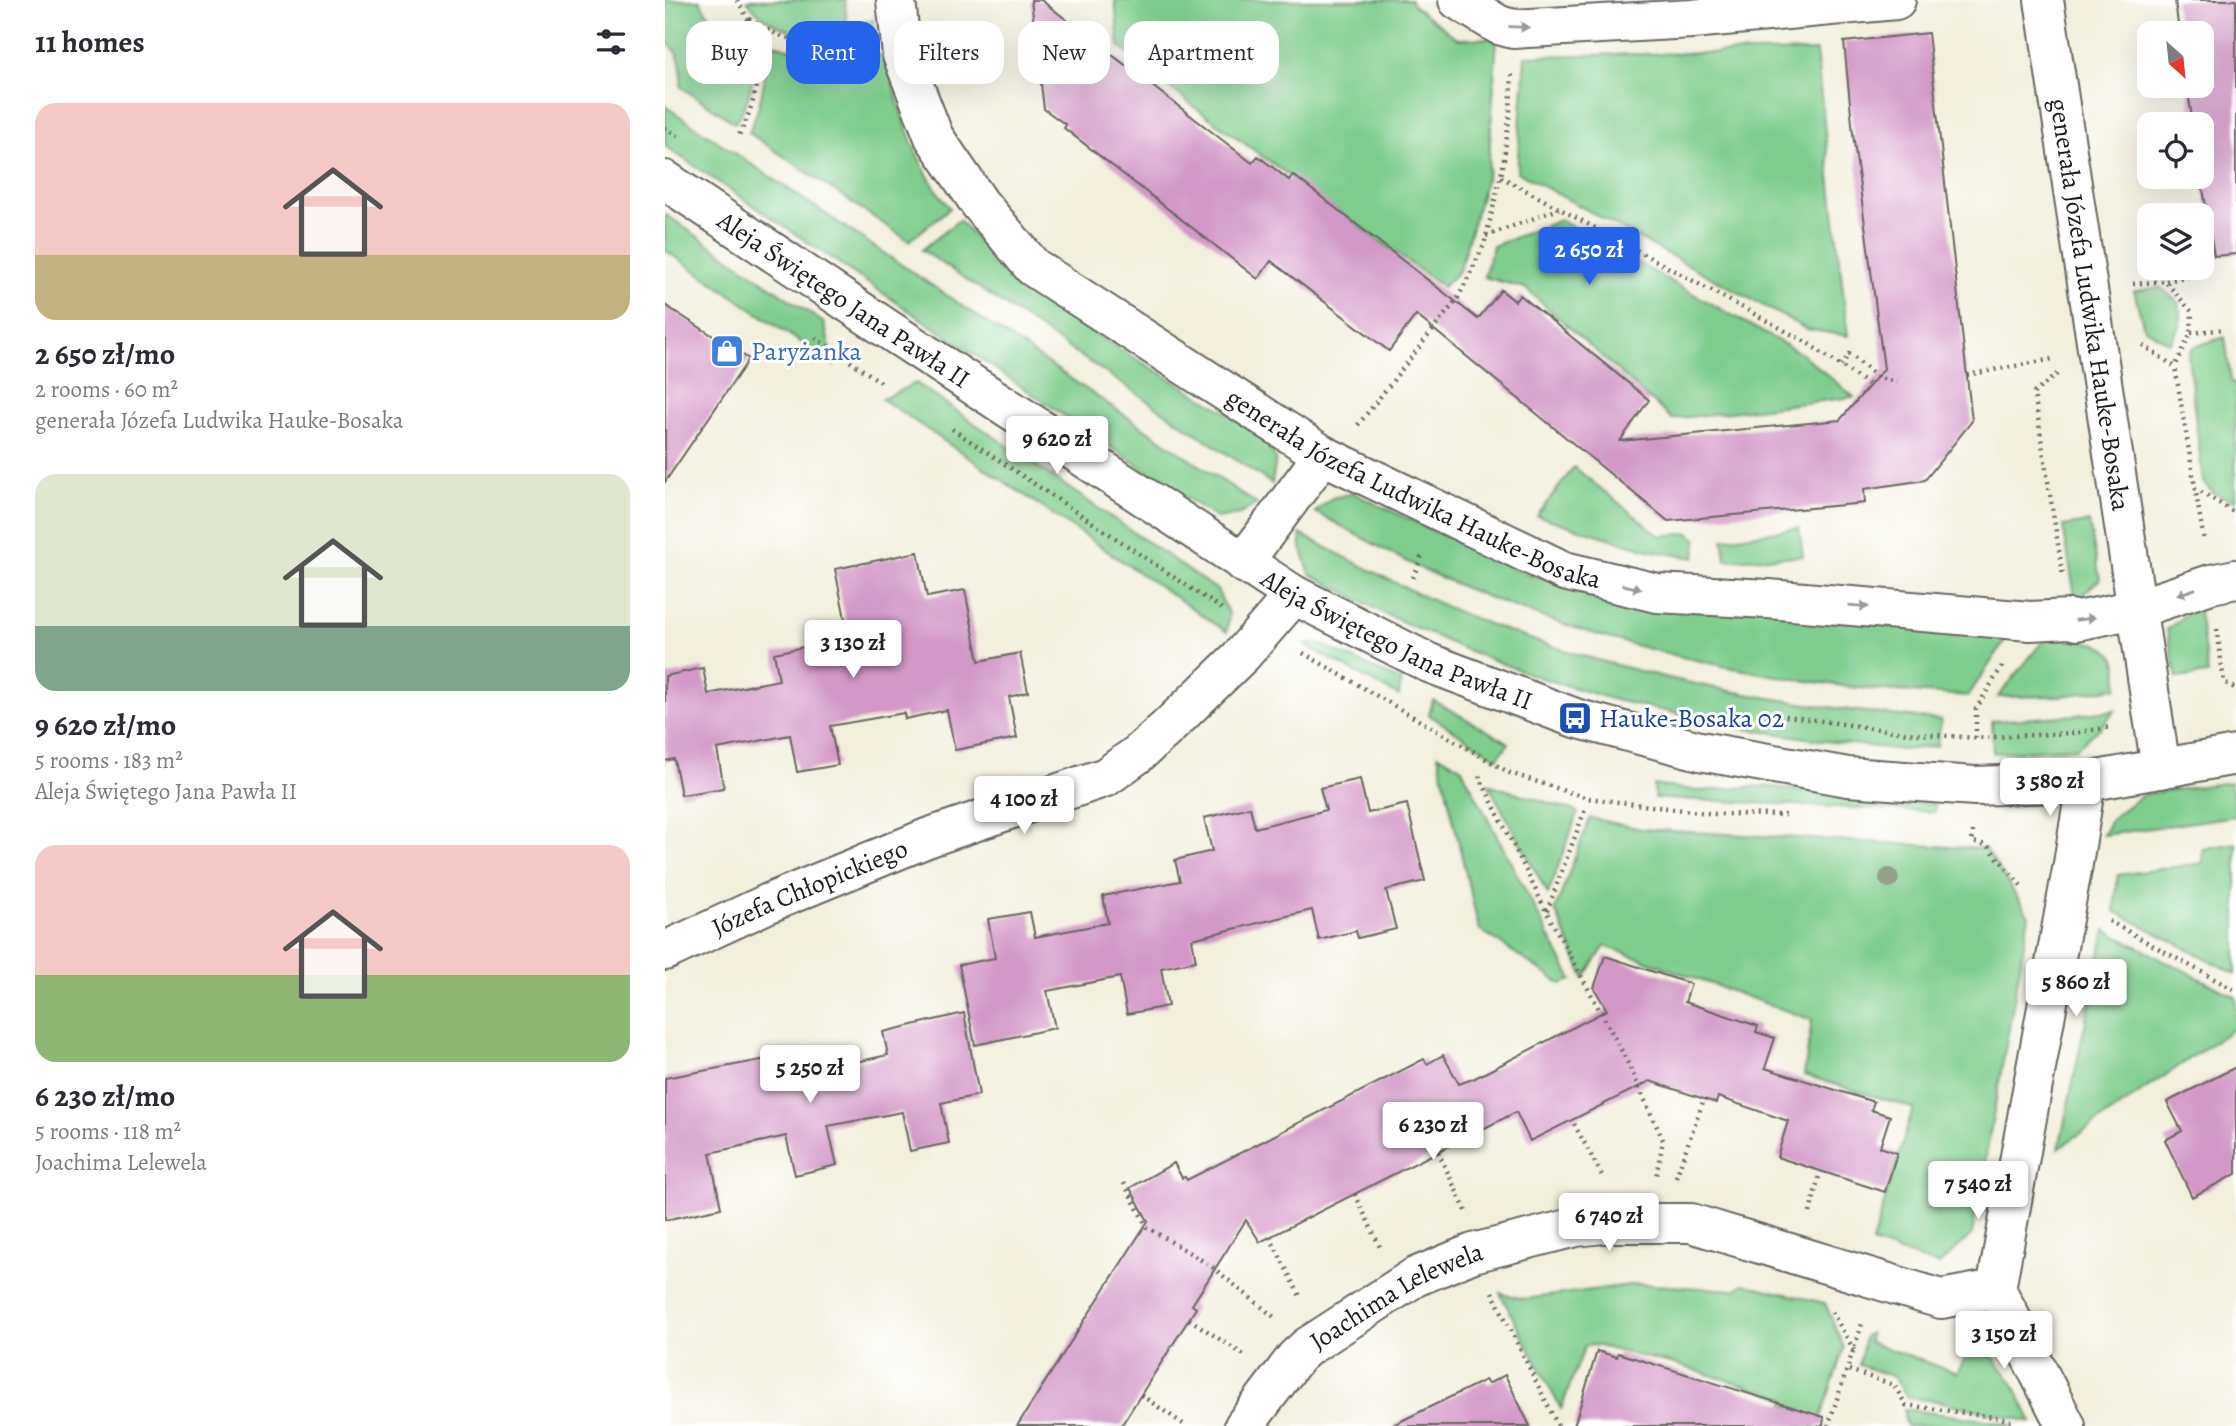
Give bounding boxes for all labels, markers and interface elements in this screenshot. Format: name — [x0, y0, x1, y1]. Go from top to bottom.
chip: Buy — [686, 21, 772, 84]
chip: Rent — [786, 21, 880, 84]
chip: Filters — [894, 21, 1004, 84]
chip: New — [1018, 21, 1110, 84]
chip: Apartment — [1124, 21, 1279, 84]
north arrow — [2137, 21, 2214, 98]
map controls — [2137, 21, 2214, 280]
text: 11 homes — [35, 22, 145, 62]
one-way arrow — [1508, 22, 1530, 33]
icon: filters — [592, 23, 630, 61]
street label: generała Józefa Ludwika Hauke-Bosaka — [2041, 96, 2138, 513]
button: locate — [2137, 112, 2214, 189]
icon: home — [270, 149, 396, 275]
street label: Aleja Świętego Jana Pawła II — [710, 202, 977, 396]
button: layers — [2137, 203, 2214, 280]
pin: 2 650 zł — [1517, 228, 1661, 287]
text: 2 650 zł — [1555, 234, 1623, 265]
shop icon: Paryżanka — [708, 332, 746, 370]
text: 2 650 zł/mo — [35, 334, 175, 374]
place label: Paryżanka — [751, 334, 862, 369]
text: 2 rooms · 60 m² — [35, 374, 178, 405]
street label: generała Józefa Ludwika Hauke-Bosaka — [1219, 380, 1604, 597]
text: generała Józefa Ludwika Hauke-Bosaka — [35, 405, 403, 436]
pin: 9 620 zł — [985, 416, 1129, 476]
text: 9 620 zł — [1022, 423, 1092, 454]
icon: home — [270, 520, 396, 646]
street label: Aleja Świętego Jana Pawła II — [1253, 561, 1537, 718]
one-way arrow — [1622, 582, 1644, 593]
one-way arrow — [2175, 587, 2196, 598]
one-way arrow — [1848, 601, 1870, 612]
one-way arrow — [2074, 613, 2096, 624]
pin: 3 130 zł — [781, 620, 925, 680]
text: 3 130 zł — [820, 627, 886, 658]
bus stop icon: Hauke-Bosaka 02 — [1556, 699, 1594, 737]
place label: Hauke-Bosaka 02 — [1599, 701, 1784, 736]
text: 9 620 zł/mo — [35, 705, 176, 745]
text: 5 rooms · 183 m² — [35, 745, 183, 776]
pin: 3 580 zł — [1978, 758, 2122, 818]
text: 3 580 zł — [2016, 765, 2084, 796]
text: Aleja Świętego Jana Pawła II — [35, 776, 297, 807]
pin: 4 100 zł — [952, 776, 1096, 836]
text: 4 100 zł — [990, 783, 1058, 814]
street label: Józefa Chłopickiego — [706, 831, 913, 945]
icon: home — [270, 891, 396, 1017]
pin: 5 860 zł — [2004, 960, 2148, 1019]
text: 5 860 zł — [2042, 966, 2110, 997]
pin: 5 250 zł — [738, 1046, 882, 1105]
text: 5 250 zł — [776, 1052, 844, 1083]
text: 6 230 zł/mo — [35, 1076, 175, 1116]
pin: 6 230 zł — [1361, 1102, 1505, 1162]
text: 6 230 zł — [1399, 1109, 1467, 1140]
text: 5 rooms · 118 m² — [35, 1116, 181, 1147]
text: Joachima Lelewela — [35, 1147, 207, 1178]
pin: 7 540 zł — [1906, 1162, 2050, 1221]
text: 7 540 zł — [1944, 1168, 2012, 1199]
pin: 6 740 zł — [1537, 1194, 1681, 1253]
text: 6 740 zł — [1575, 1200, 1643, 1231]
street label: Joachima Lelewela — [1303, 1234, 1487, 1359]
pin: 3 150 zł — [1932, 1312, 2076, 1371]
text: 3 150 zł — [1971, 1318, 2037, 1349]

